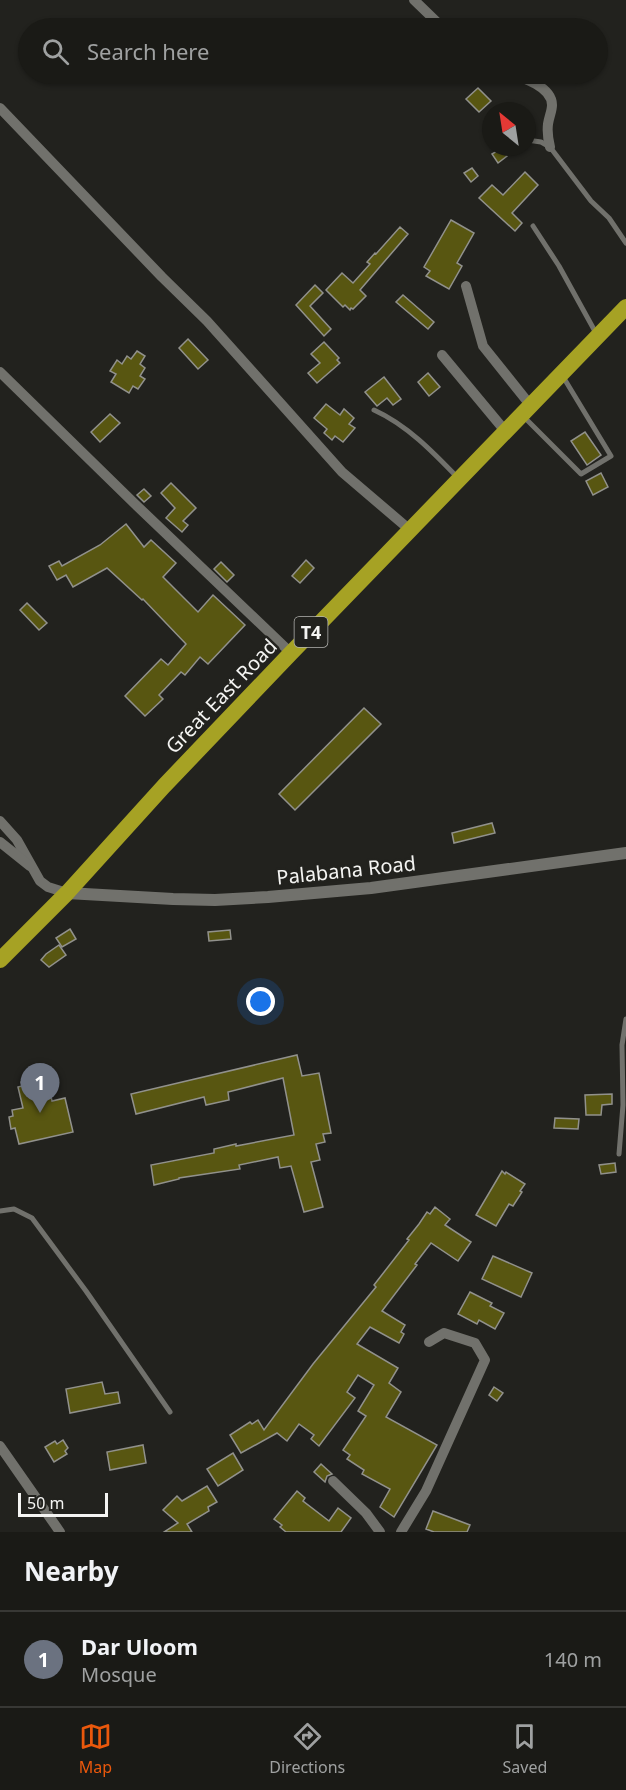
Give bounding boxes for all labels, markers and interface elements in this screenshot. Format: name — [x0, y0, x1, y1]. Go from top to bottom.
search box — [18, 18, 608, 84]
icon: search — [39, 35, 72, 68]
text: Search here — [87, 36, 209, 66]
north arrow — [482, 102, 536, 156]
road number: T4 — [294, 617, 328, 647]
street label: Great East Road — [159, 633, 283, 759]
street label: Palabana Road — [275, 849, 417, 891]
your location — [246, 987, 275, 1016]
pin: 1 — [20, 1064, 60, 1113]
scale bar — [18, 1490, 108, 1518]
text: 50 m — [27, 1492, 64, 1514]
text: Nearby — [24, 1553, 119, 1589]
text: Dar Uloom — [81, 1631, 198, 1661]
text: 1 — [38, 1646, 49, 1673]
text: 140 m — [544, 1646, 602, 1673]
text: Mosque — [81, 1661, 157, 1688]
tab: Map — [79, 1720, 112, 1778]
tab: Directions — [269, 1720, 345, 1778]
tab: Saved — [503, 1720, 547, 1778]

